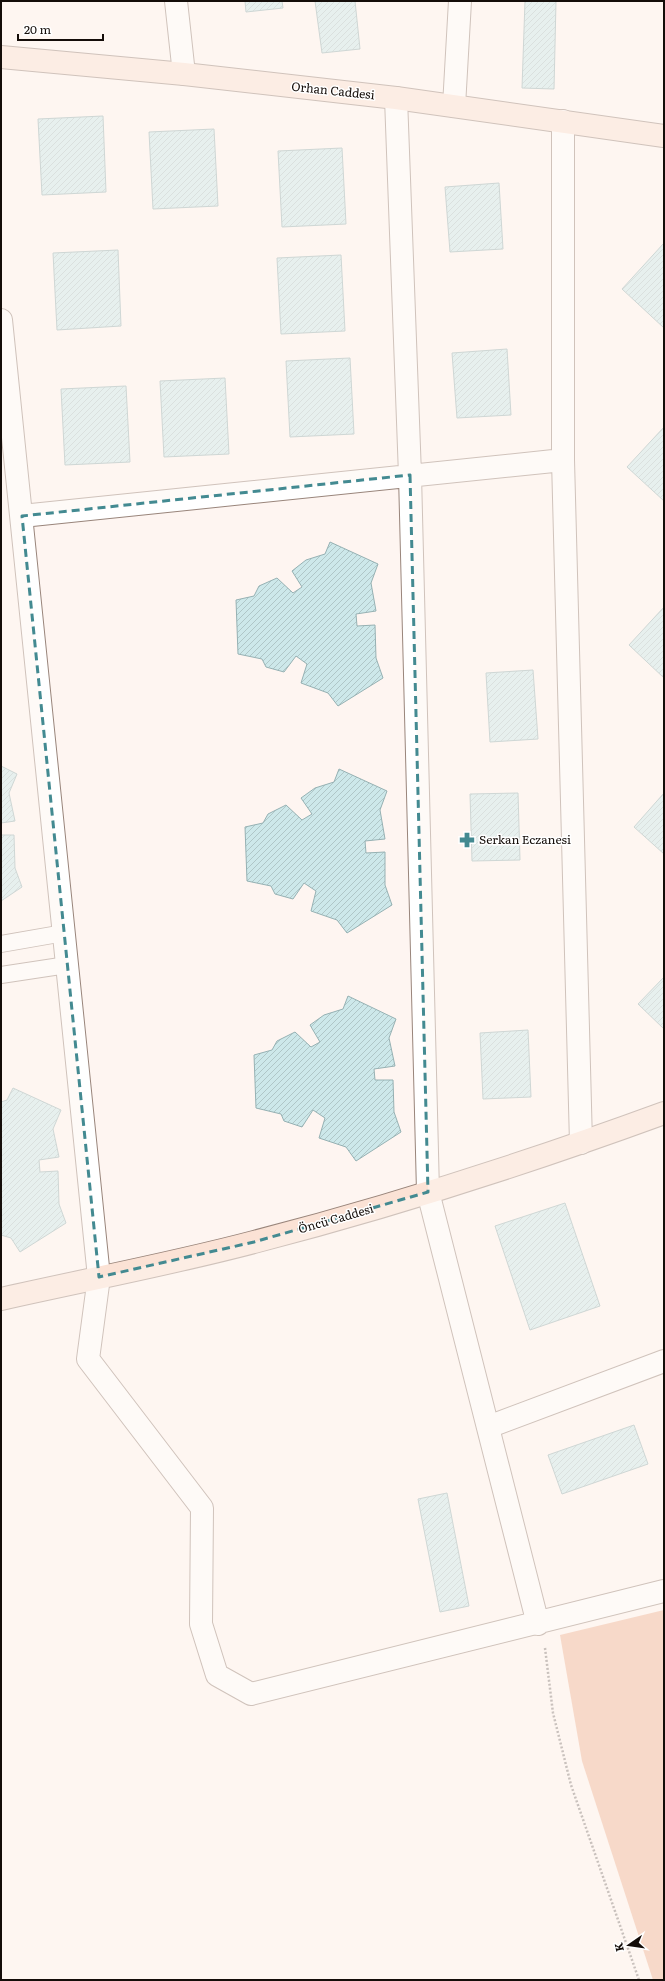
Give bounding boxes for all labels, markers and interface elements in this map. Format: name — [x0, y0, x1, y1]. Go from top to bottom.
scale bar — [18, 16, 103, 42]
text: 20 m — [24, 20, 51, 38]
street label: Orhan Caddesi — [291, 77, 376, 103]
place label: Serkan Eczanesi — [479, 830, 571, 848]
pharmacy icon: Serkan Eczanesi — [458, 831, 476, 849]
street label: Öncü Caddesi — [296, 1199, 375, 1237]
north arrow — [609, 1925, 649, 1965]
text: K — [609, 1941, 627, 1953]

